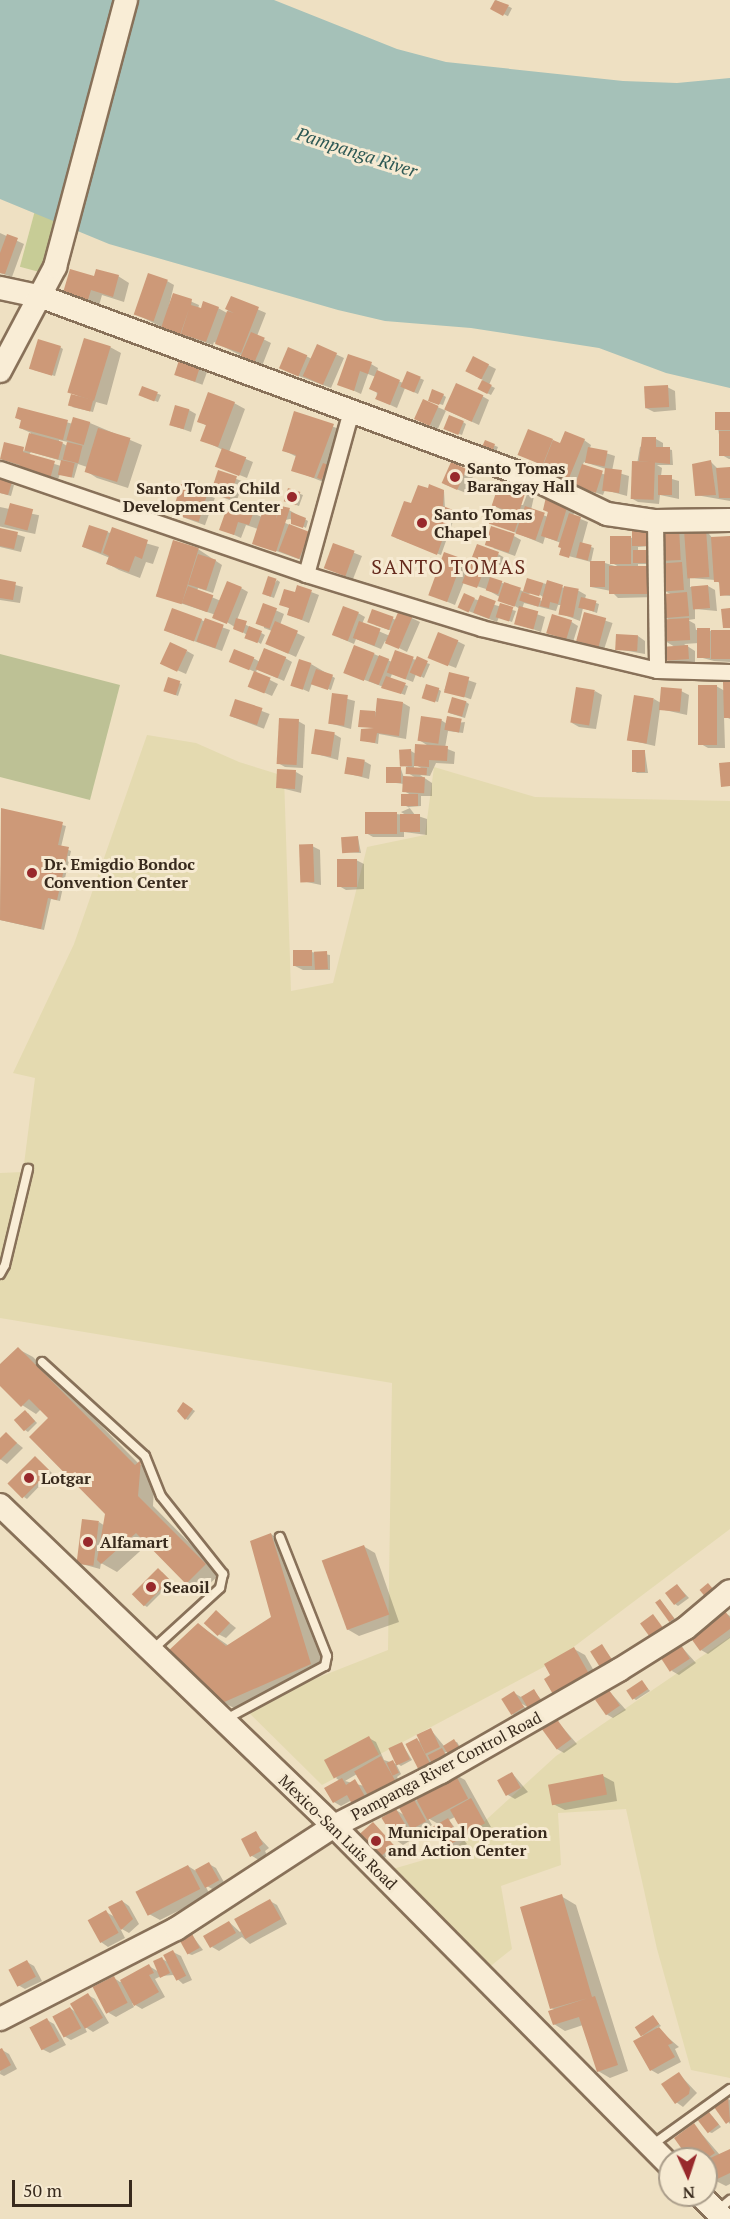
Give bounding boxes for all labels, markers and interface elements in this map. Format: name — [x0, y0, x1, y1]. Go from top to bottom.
water label: Pampanga River — [294, 122, 420, 182]
place label: Santo Tomas Barangay Hall — [467, 458, 575, 496]
marker: Santo Tomas Barangay Hall — [448, 470, 462, 484]
place label: Santo Tomas Child Development Center — [123, 478, 280, 516]
marker: Santo Tomas Child Development Center — [285, 490, 299, 504]
place label: Santo Tomas Chapel — [434, 504, 533, 542]
marker: Santo Tomas Chapel — [415, 516, 429, 530]
district label: SANTO TOMAS — [371, 554, 527, 578]
place label: Dr. Emigdio Bondoc Convention Center — [44, 854, 196, 892]
marker: Dr. Emigdio Bondoc Convention Center — [25, 866, 39, 880]
place label: Lotgar — [41, 1468, 91, 1488]
marker: Lotgar — [22, 1471, 36, 1485]
place label: Alfamart — [100, 1532, 169, 1552]
marker: Alfamart — [81, 1535, 95, 1549]
place label: Seaoil — [163, 1577, 210, 1597]
marker: Seaoil — [144, 1580, 158, 1594]
street label: Pampanga River Control Road — [347, 1708, 545, 1824]
street label: Mexico-San Luis Road — [275, 1771, 401, 1893]
place label: Municipal Operation and Action Center — [388, 1822, 548, 1860]
marker: Municipal Operation and Action Center — [369, 1834, 383, 1848]
north arrow — [658, 2147, 718, 2207]
scale bar — [15, 2168, 135, 2206]
text: 50 m — [23, 2178, 62, 2202]
text: N — [682, 2182, 695, 2204]

